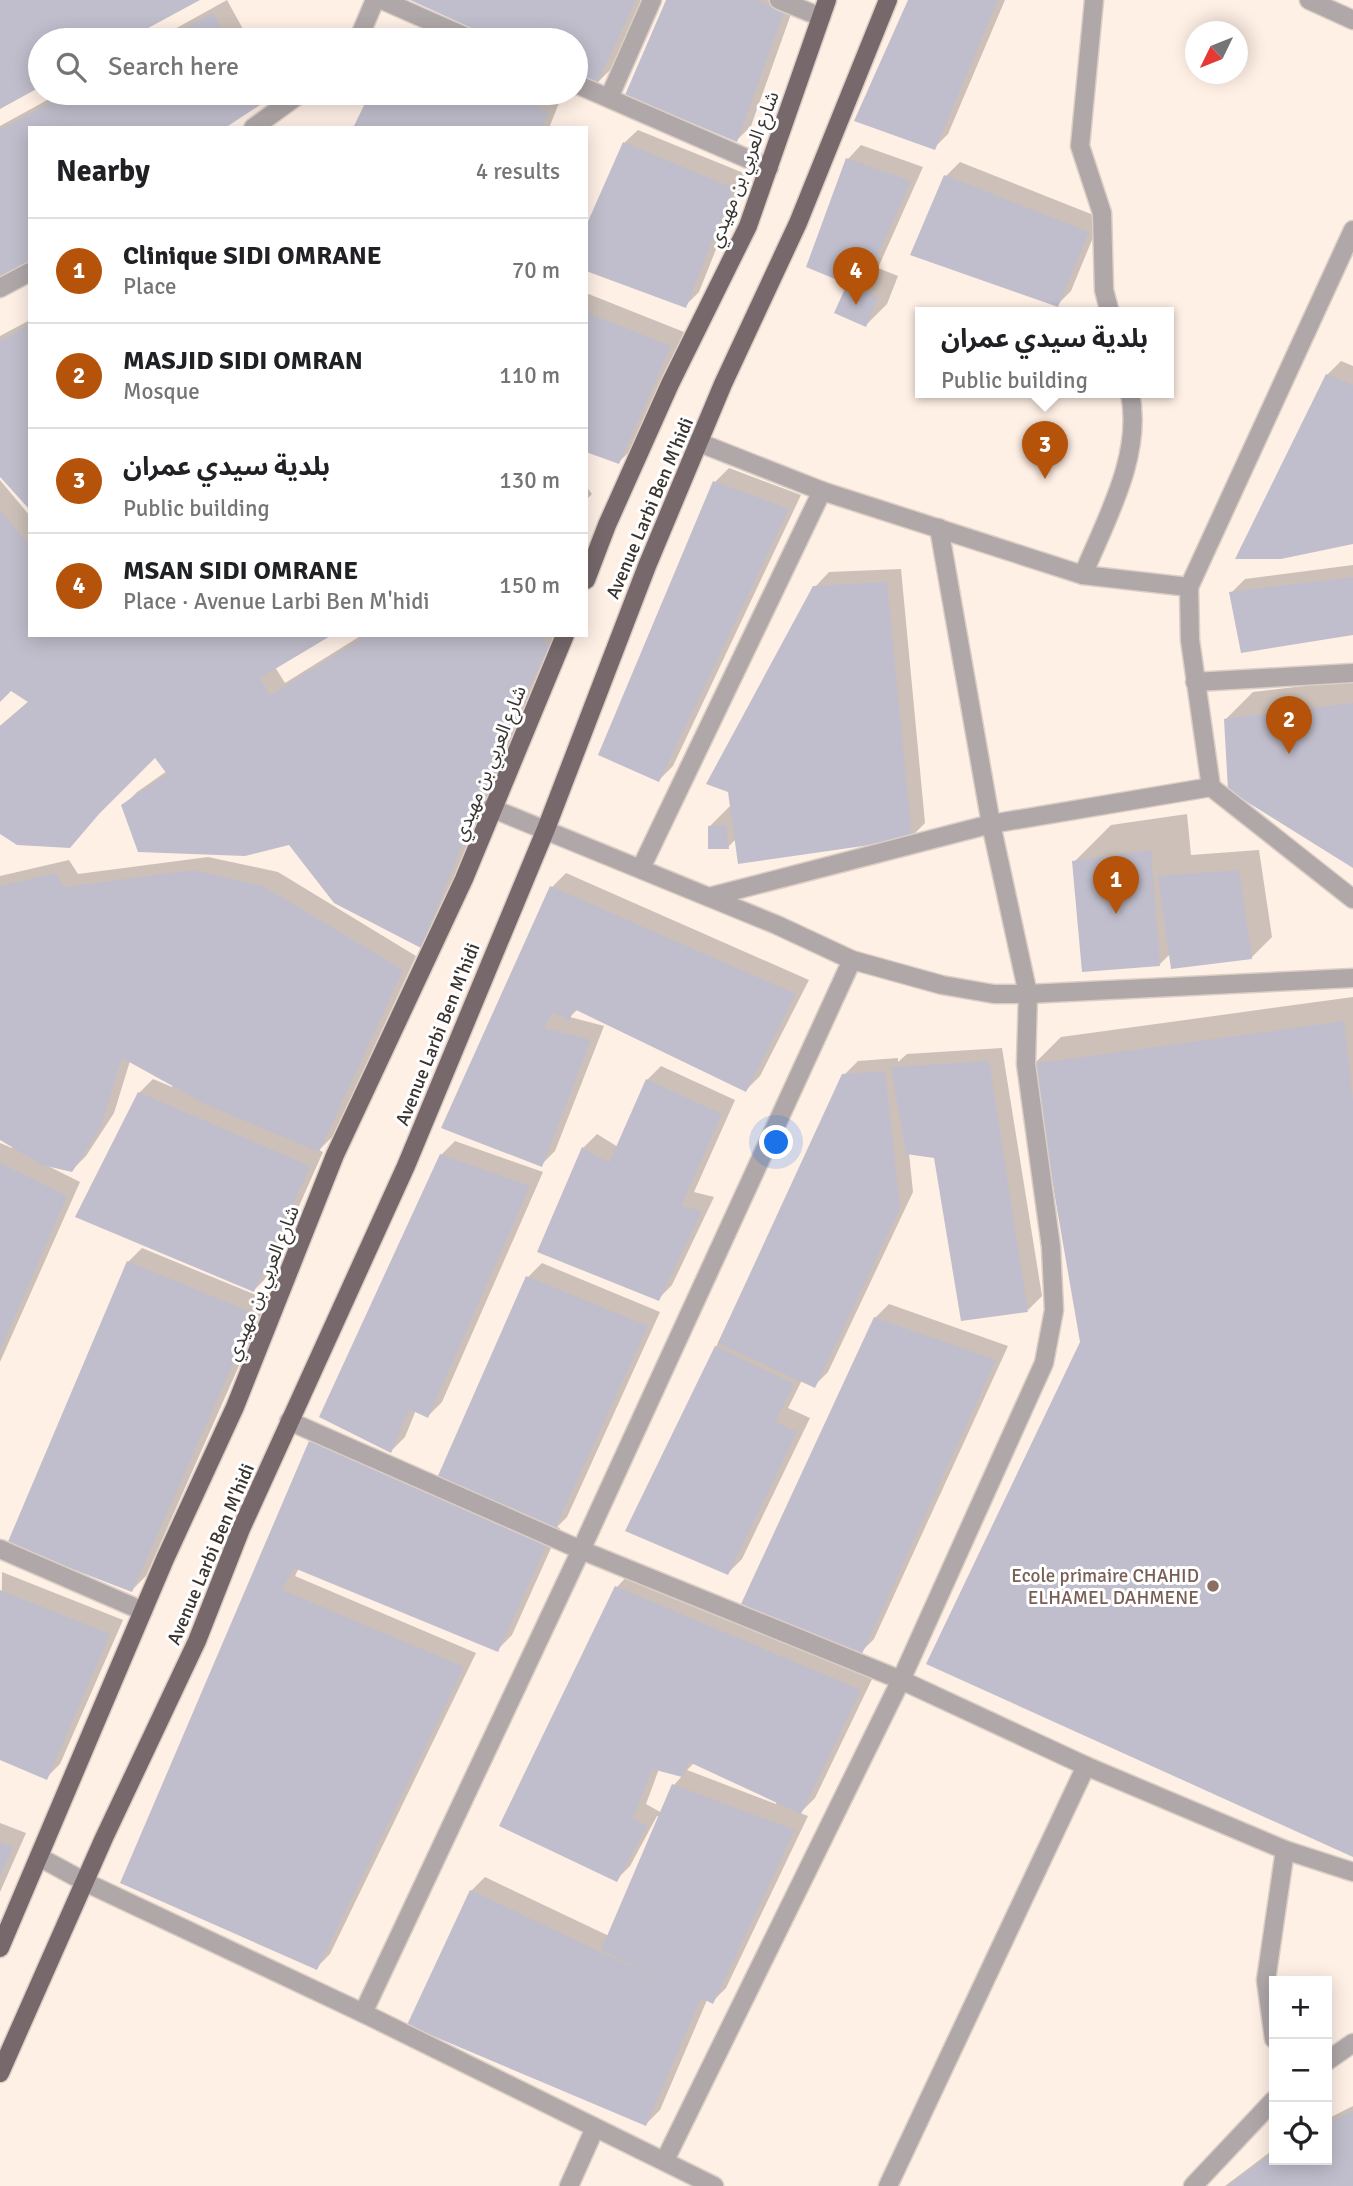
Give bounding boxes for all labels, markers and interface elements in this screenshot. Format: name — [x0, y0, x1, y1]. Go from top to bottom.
north arrow — [1185, 21, 1248, 84]
search box — [28, 28, 588, 105]
icon: search — [52, 48, 90, 86]
text: Search here — [108, 51, 239, 83]
street label: شارع العربي بن مهيدي — [703, 88, 787, 252]
text: Nearby — [56, 153, 150, 190]
text: 4 results — [476, 157, 560, 186]
text: Clinique SIDI OMRANE — [123, 240, 382, 272]
pin: 4 — [833, 247, 879, 305]
text: 1 — [73, 256, 85, 285]
text: 70 m — [512, 256, 560, 285]
text: Place — [123, 272, 177, 301]
popup — [915, 307, 1174, 398]
text: بلدية سيدي عمران — [941, 323, 1148, 355]
text: MASJID SIDI OMRAN — [123, 345, 363, 377]
text: 2 — [73, 361, 85, 390]
text: 110 m — [499, 361, 560, 390]
text: Public building — [941, 366, 1088, 395]
text: Mosque — [123, 377, 200, 406]
street label: Avenue Larbi Ben M'hidi — [601, 414, 699, 603]
pin: 3 — [1022, 421, 1068, 479]
text: بلدية سيدي عمران — [123, 451, 330, 483]
text: 3 — [73, 466, 85, 495]
text: 130 m — [499, 466, 560, 495]
text: Public building — [123, 494, 270, 523]
text: MSAN SIDI OMRANE — [123, 555, 358, 587]
text: 4 — [73, 571, 85, 600]
text: 150 m — [499, 571, 560, 600]
text: Place · Avenue Larbi Ben M'hidi — [123, 587, 430, 616]
street label: شارع العربي بن مهيدي — [448, 682, 534, 845]
pin: 2 — [1266, 696, 1312, 754]
pin: 1 — [1093, 856, 1139, 914]
street label: Avenue Larbi Ben M'hidi — [390, 940, 486, 1129]
your location — [759, 1125, 793, 1159]
street label: شارع العربي بن مهيدي — [221, 1202, 307, 1365]
street label: Avenue Larbi Ben M'hidi — [162, 1460, 260, 1649]
place label: Ecole primaire CHAHID ELHAMEL DAHMENE — [1011, 1564, 1199, 1610]
marker: Ecole primaire CHAHID ELHAMEL DAHMENE — [1205, 1578, 1221, 1594]
map controls — [1269, 1976, 1332, 2165]
button: + — [1269, 1976, 1332, 2039]
button: − — [1269, 2039, 1332, 2102]
button: locate — [1269, 2102, 1332, 2165]

